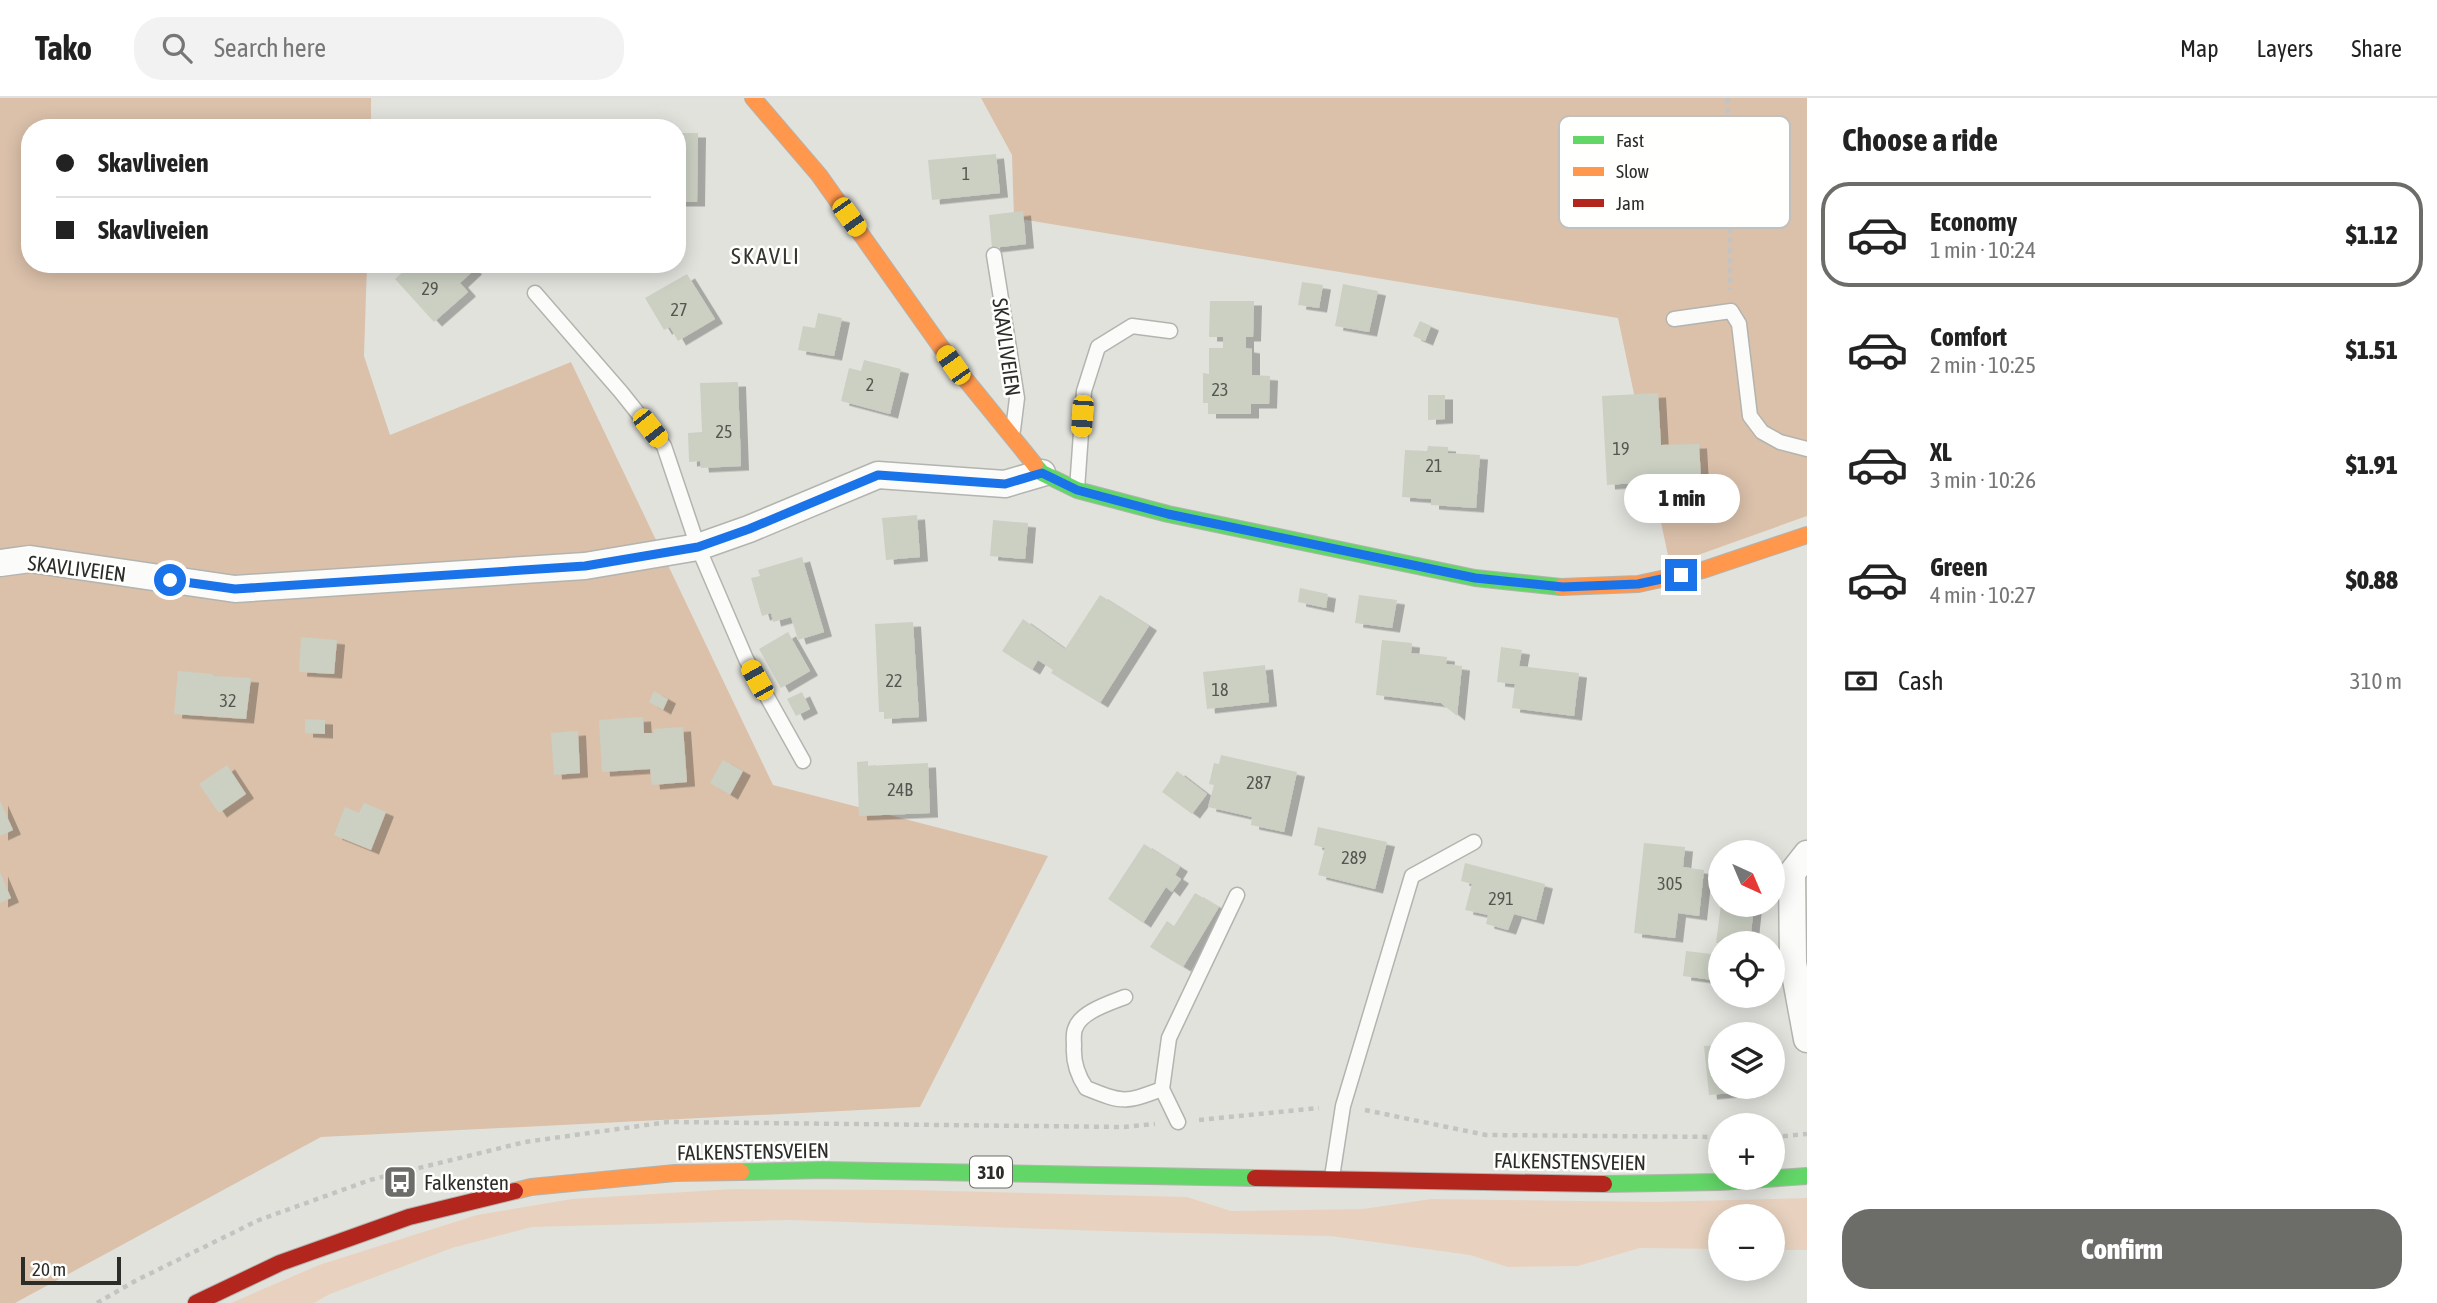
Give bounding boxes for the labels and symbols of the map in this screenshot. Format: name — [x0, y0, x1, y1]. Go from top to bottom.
legend — [1559, 116, 1790, 228]
text: Fast — [1616, 129, 1644, 151]
text: Slow — [1616, 160, 1650, 182]
house number: 1 — [962, 163, 970, 184]
text: Jam — [1616, 192, 1645, 214]
car — [829, 194, 870, 240]
district label: SKAVLI — [731, 243, 801, 269]
house number: 29 — [422, 278, 438, 299]
street label: SKAVLIVEIEN — [988, 296, 1026, 398]
house number: 27 — [671, 299, 687, 320]
car — [933, 342, 974, 388]
house number: 2 — [866, 374, 874, 395]
house number: 23 — [1212, 379, 1228, 400]
car — [1071, 394, 1094, 438]
car — [629, 405, 672, 451]
house number: 25 — [716, 421, 732, 442]
house number: 19 — [1613, 438, 1629, 459]
house number: 21 — [1426, 455, 1442, 476]
callout: 1 min — [1623, 474, 1739, 522]
street label: SKAVLIVEIEN — [27, 550, 127, 586]
route end — [1665, 559, 1697, 591]
route start — [154, 564, 186, 596]
car — [738, 657, 777, 703]
house number: 22 — [886, 670, 902, 691]
house number: 18 — [1212, 679, 1228, 700]
house number: 32 — [220, 690, 236, 711]
house number: 287 — [1246, 772, 1272, 793]
house number: 24B — [887, 779, 913, 800]
north arrow — [1708, 840, 1785, 917]
house number: 289 — [1341, 847, 1367, 868]
house number: 305 — [1657, 873, 1683, 894]
house number: 291 — [1488, 888, 1514, 909]
street label: FALKENSTENSVEIEN — [677, 1138, 829, 1164]
street label: FALKENSTENSVEIEN — [1494, 1148, 1646, 1174]
road number: 310 — [970, 1156, 1012, 1188]
bus stop icon: Falkensten — [381, 1163, 419, 1201]
place label: Falkensten — [424, 1170, 509, 1194]
scale bar — [21, 1254, 121, 1286]

